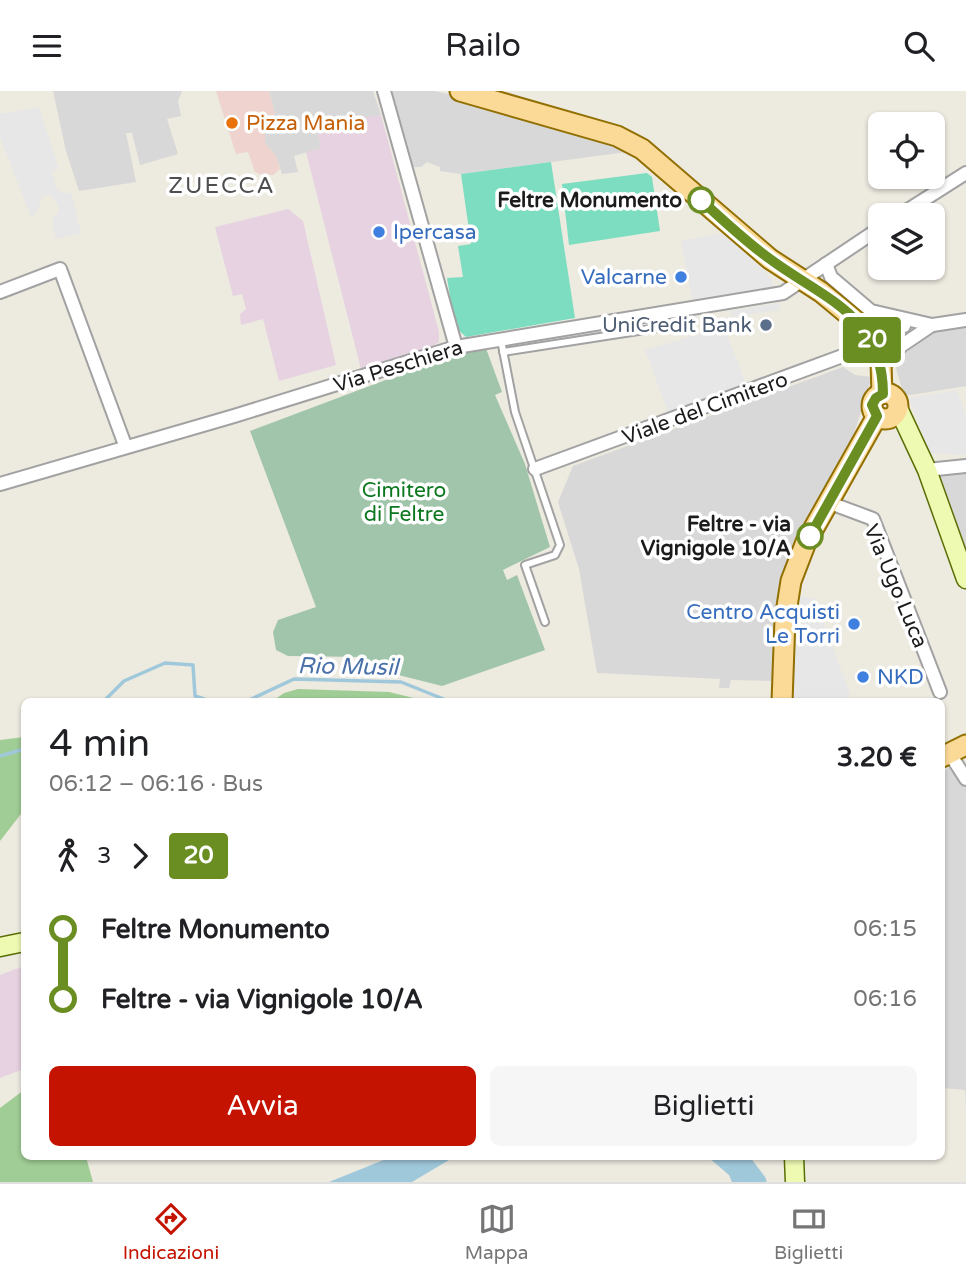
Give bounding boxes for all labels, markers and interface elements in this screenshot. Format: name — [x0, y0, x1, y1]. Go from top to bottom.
icon: menu — [28, 27, 66, 65]
text: Railo — [445, 27, 521, 65]
icon: search — [900, 27, 938, 65]
place label: Pizza Mania — [246, 111, 365, 136]
map controls — [868, 112, 945, 280]
button: locate — [868, 112, 945, 189]
marker: Pizza Mania — [224, 115, 240, 131]
district label: ZUECCA — [168, 172, 276, 200]
marker: Feltre Monumento — [688, 187, 714, 213]
place label: Feltre Monumento — [497, 188, 682, 213]
button: layers — [868, 203, 945, 280]
place label: Ipercasa — [393, 220, 477, 245]
marker: Ipercasa — [371, 224, 387, 240]
place label: Valcarne — [581, 265, 667, 290]
marker: Valcarne — [673, 269, 689, 285]
place label: UniCredit Bank — [602, 313, 752, 338]
marker: UniCredit Bank — [758, 317, 774, 333]
line badge: 20 — [840, 317, 903, 363]
text: 20 — [857, 325, 887, 354]
street label: Via Peschiera — [331, 335, 466, 398]
street label: Viale del Cimitero — [619, 367, 791, 450]
park label: Cimitero di Feltre — [362, 478, 446, 527]
place label: Feltre - via Vignigole 10/A — [641, 512, 791, 561]
street label: Via Ugo Luca — [858, 521, 933, 652]
marker: Feltre - via Vignigole 10/A — [797, 523, 823, 549]
place label: Centro Acquisti Le Torri — [686, 600, 840, 649]
marker: Centro Acquisti Le Torri — [846, 616, 862, 632]
water label: Rio Musil — [297, 652, 401, 682]
place label: NKD — [877, 665, 924, 690]
marker: NKD — [855, 669, 871, 685]
text: 4 min — [49, 721, 150, 767]
text: 3.20 € — [837, 742, 917, 773]
text: 06:12 – 06:16 · Bus — [49, 770, 263, 798]
icon: walk — [49, 837, 87, 875]
icon: forward — [121, 837, 159, 875]
text: 20 — [183, 841, 214, 870]
text: 3 — [97, 842, 111, 870]
text: Feltre Monumento — [101, 914, 330, 945]
text: 06:15 — [853, 915, 917, 943]
text: Feltre - via Vignigole 10/A — [101, 984, 423, 1015]
text: 06:16 — [853, 985, 917, 1013]
button: Avvia — [49, 1066, 476, 1146]
button: Biglietti — [490, 1066, 917, 1146]
tab: Indicazioni — [123, 1200, 219, 1264]
tab: Mappa — [465, 1200, 528, 1264]
tab: Biglietti — [774, 1200, 843, 1264]

